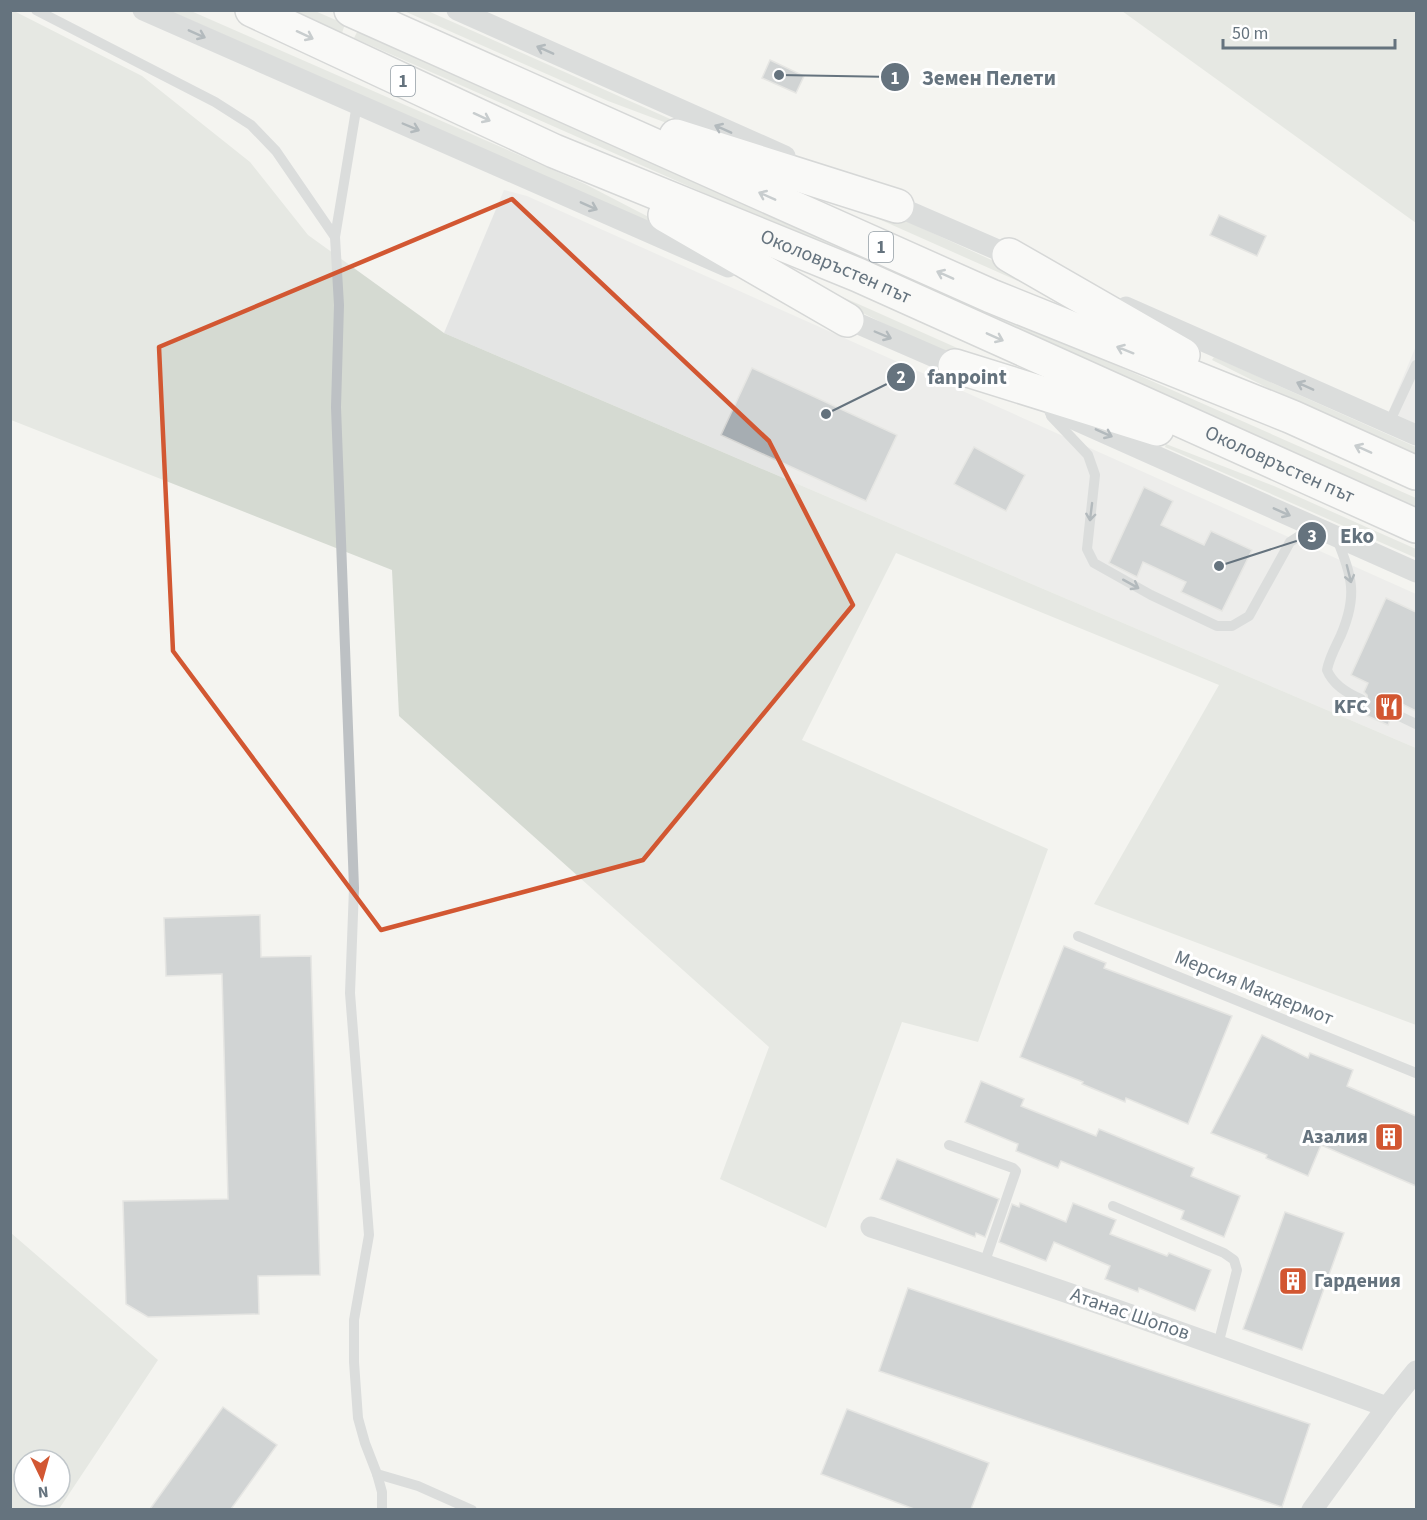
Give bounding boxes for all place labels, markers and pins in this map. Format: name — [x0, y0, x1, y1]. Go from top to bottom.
callout: Земен Пелети — [880, 58, 1068, 97]
callout: fanpoint — [886, 357, 1019, 396]
callout: Eko — [1297, 516, 1386, 555]
restaurant icon: KFC — [1373, 691, 1405, 723]
place label: KFC — [1334, 693, 1368, 721]
building icon: Азалия — [1373, 1121, 1405, 1153]
place label: Азалия — [1301, 1123, 1368, 1151]
building icon: Гардения — [1277, 1265, 1309, 1297]
place label: Гардения — [1314, 1267, 1401, 1295]

